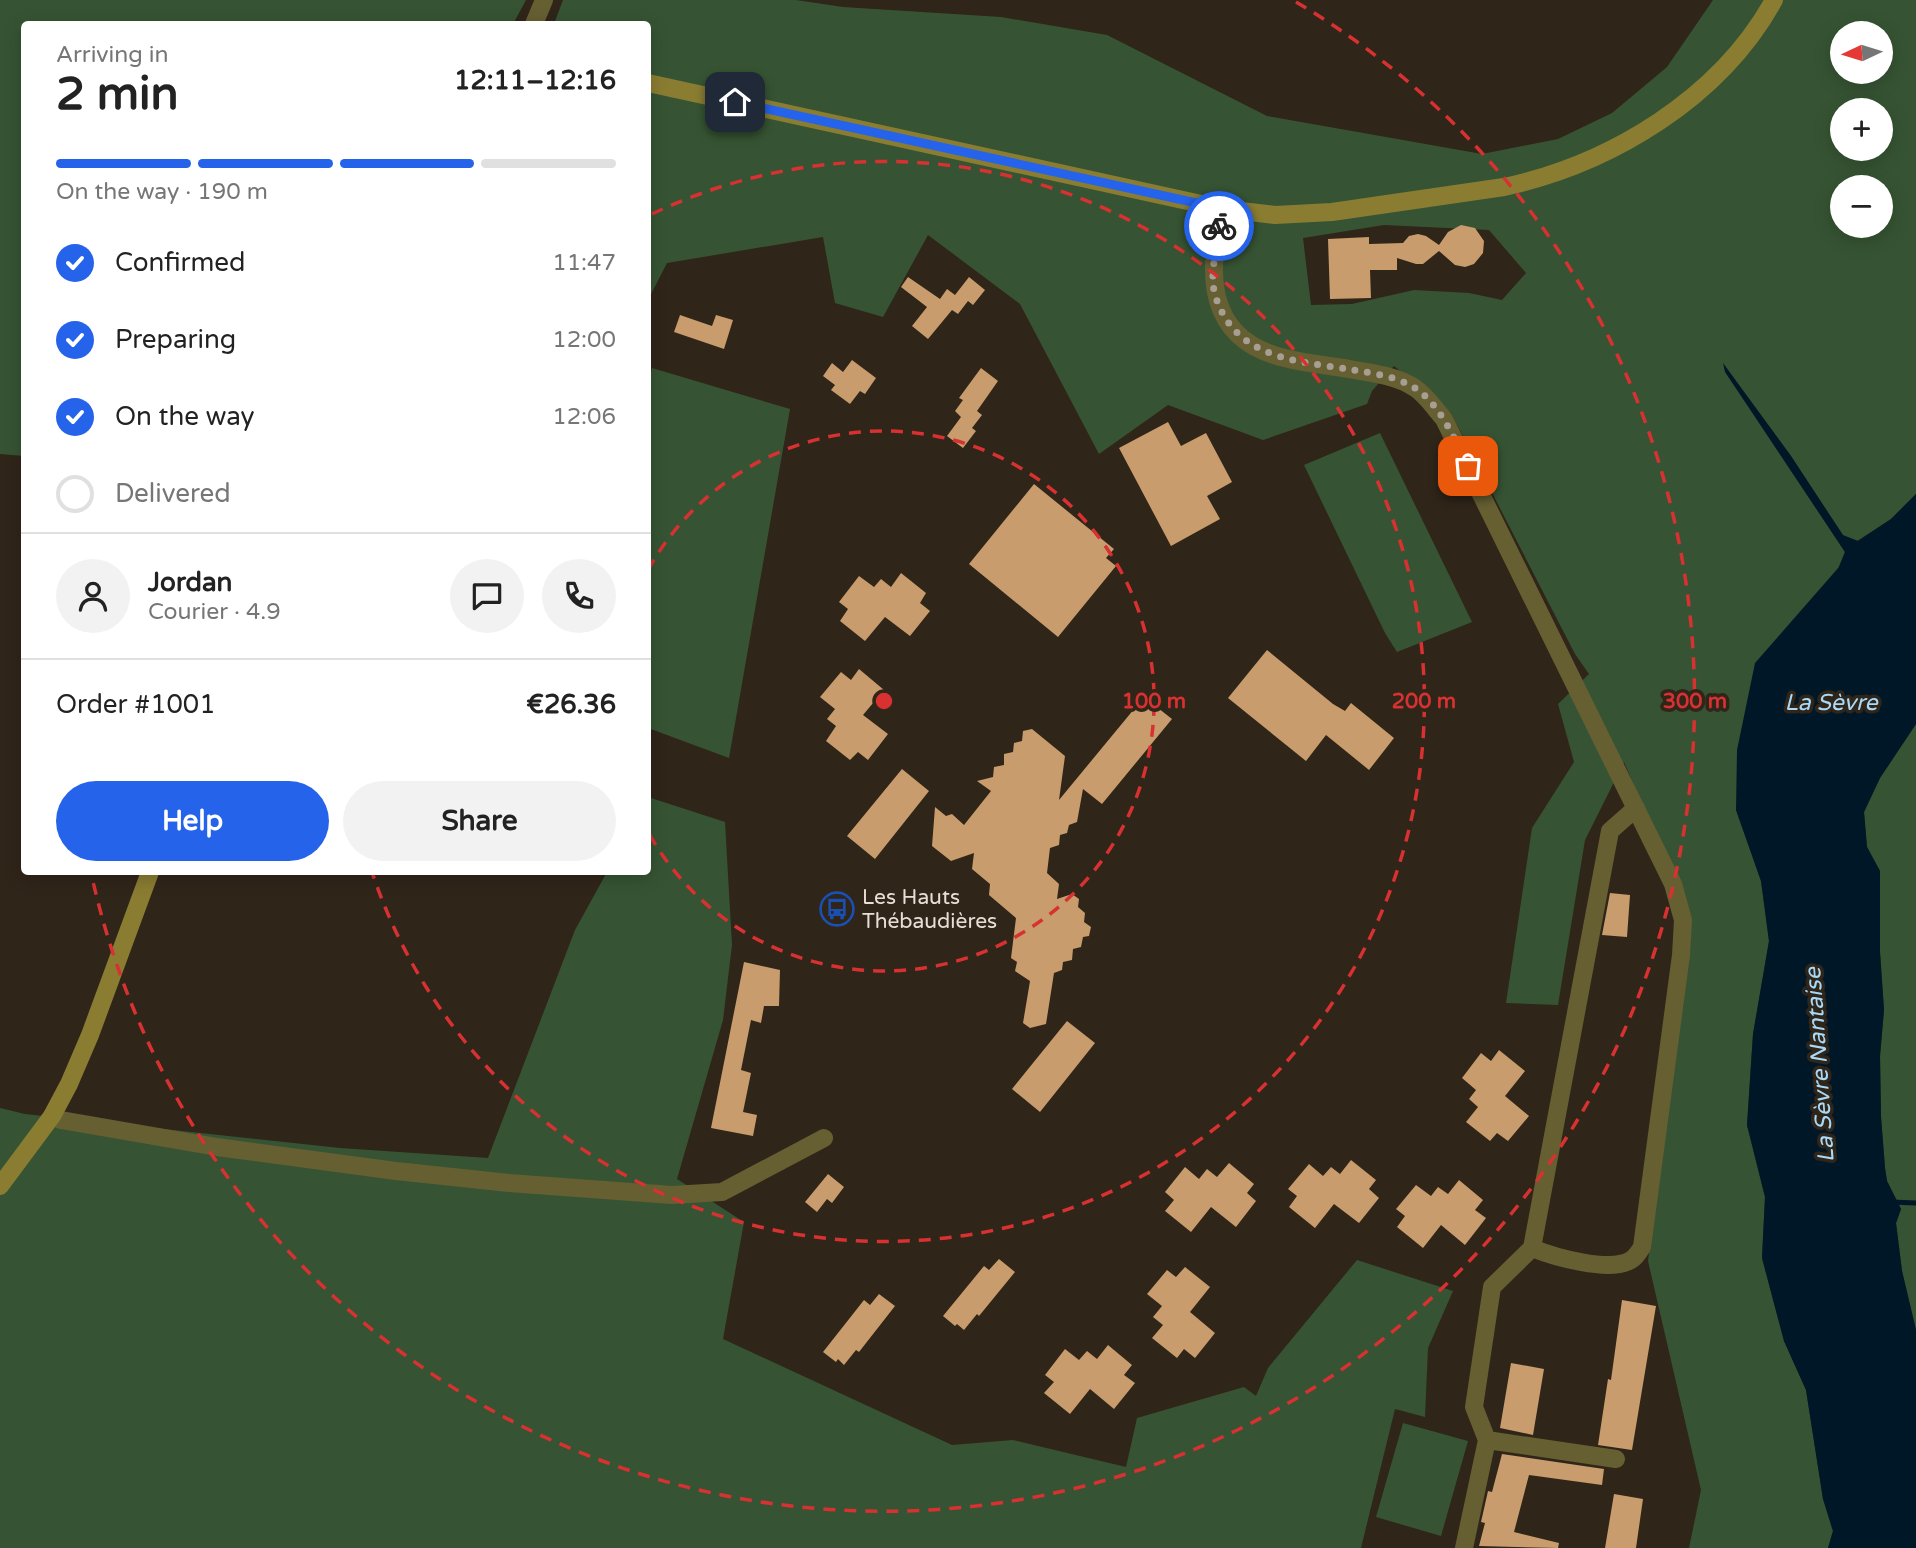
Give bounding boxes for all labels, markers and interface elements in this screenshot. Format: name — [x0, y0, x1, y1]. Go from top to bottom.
north arrow — [1830, 21, 1894, 84]
map controls — [1830, 21, 1893, 238]
text: Arriving in — [56, 41, 169, 69]
text: 12:11–12:16 — [454, 65, 616, 96]
text: 2 min — [56, 67, 179, 122]
pin — [705, 72, 765, 132]
icon: home — [716, 83, 754, 121]
button: + — [1830, 98, 1893, 161]
button: − — [1830, 175, 1893, 238]
text: On the way · 190 m — [56, 178, 268, 206]
courier — [1184, 191, 1254, 261]
icon: bike — [1200, 207, 1238, 245]
icon: check — [56, 244, 94, 282]
text: Confirmed — [115, 247, 245, 278]
text: 11:47 — [552, 249, 616, 277]
icon: check — [56, 321, 94, 359]
text: Preparing — [115, 324, 236, 355]
text: 12:00 — [552, 326, 616, 354]
icon: check — [56, 398, 94, 436]
text: On the way — [115, 401, 255, 432]
text: 12:06 — [552, 403, 616, 431]
pin — [1438, 436, 1498, 496]
icon: bag — [1449, 447, 1487, 485]
text: Delivered — [115, 478, 231, 509]
button: person — [56, 559, 130, 633]
button: chat — [450, 559, 524, 633]
button: phone — [542, 559, 616, 633]
text: Jordan — [148, 567, 232, 598]
text: Courier · 4.9 — [148, 598, 281, 626]
text: Order #1001 — [56, 689, 216, 720]
text: €26.36 — [526, 689, 616, 720]
centre of rings — [872, 689, 896, 713]
text: 100 m — [1122, 689, 1186, 714]
text: 200 m — [1392, 689, 1456, 714]
text: 300 m — [1663, 689, 1727, 714]
water label: La Sèvre — [1785, 689, 1879, 717]
button: Help — [56, 781, 329, 861]
button: Share — [343, 781, 616, 861]
place label: Les Hauts Thébaudières — [862, 885, 997, 934]
bus stop icon: Les Hauts Thébaudières — [818, 890, 856, 928]
water label: La Sèvre Nantaise — [1799, 965, 1841, 1163]

